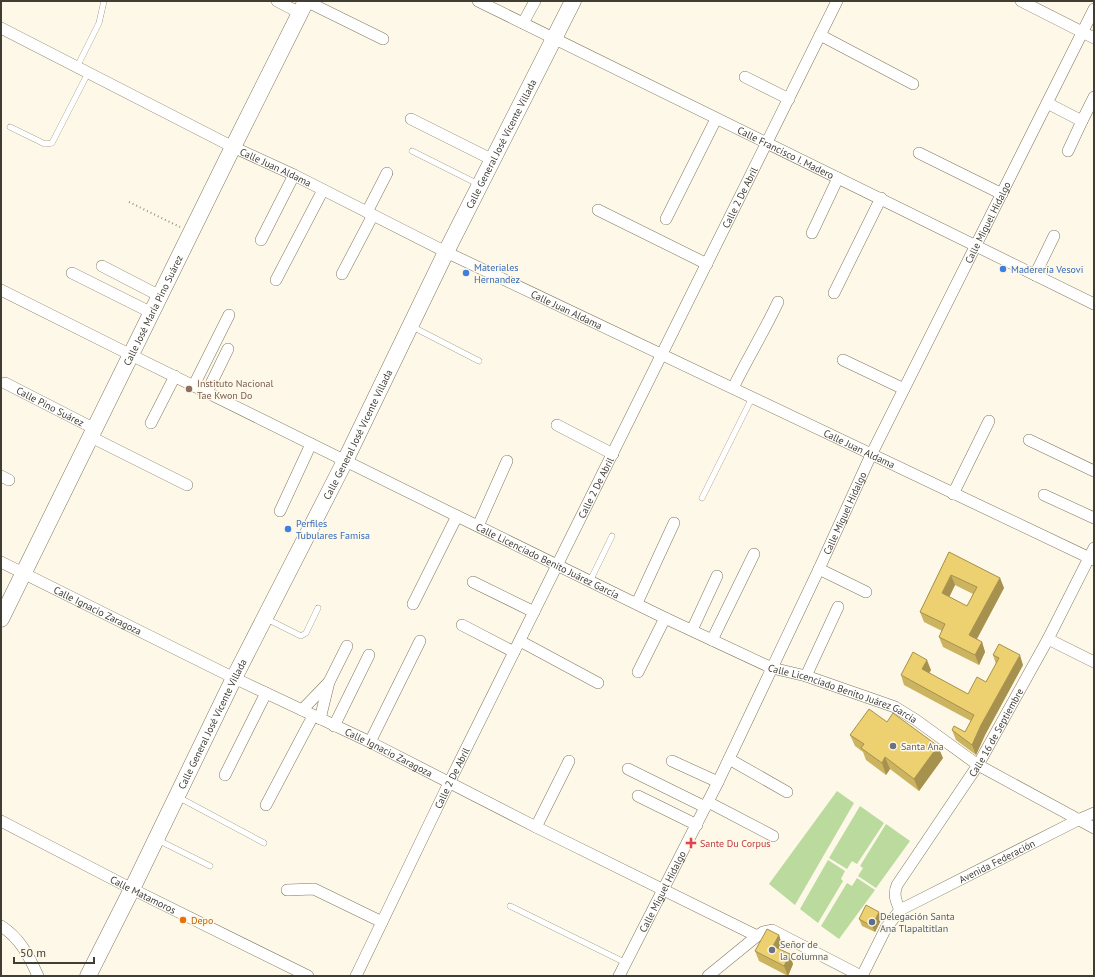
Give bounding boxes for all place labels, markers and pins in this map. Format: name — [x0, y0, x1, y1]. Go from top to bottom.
place label: Materiales Hernandez — [474, 261, 520, 286]
place label: Maderería Vesovi — [1011, 263, 1083, 276]
marker: Maderería Vesovi — [998, 264, 1008, 274]
marker: Materiales Hernandez — [461, 268, 471, 278]
place label: Instituto Nacional Tae Kwon Do — [197, 377, 273, 402]
marker: Instituto Nacional Tae Kwon Do — [184, 384, 194, 394]
place label: Perfiles Tubulares Famisa — [296, 517, 370, 542]
marker: Perfiles Tubulares Famisa — [283, 524, 293, 534]
place label: Santa Ana — [901, 740, 944, 753]
marker: Santa Ana — [888, 741, 898, 751]
marker: Sante Du Corpus — [685, 837, 697, 849]
place label: Sante Du Corpus — [700, 837, 771, 850]
place label: Delegación Santa Ana Tlapaltitlan — [880, 910, 955, 935]
place label: Depo — [191, 914, 213, 927]
marker: Depo — [178, 915, 188, 925]
marker: Delegación Santa Ana Tlapaltitlan — [867, 917, 877, 927]
place label: Señor de la Columna — [780, 938, 828, 963]
marker: Señor de la Columna — [767, 945, 777, 955]

